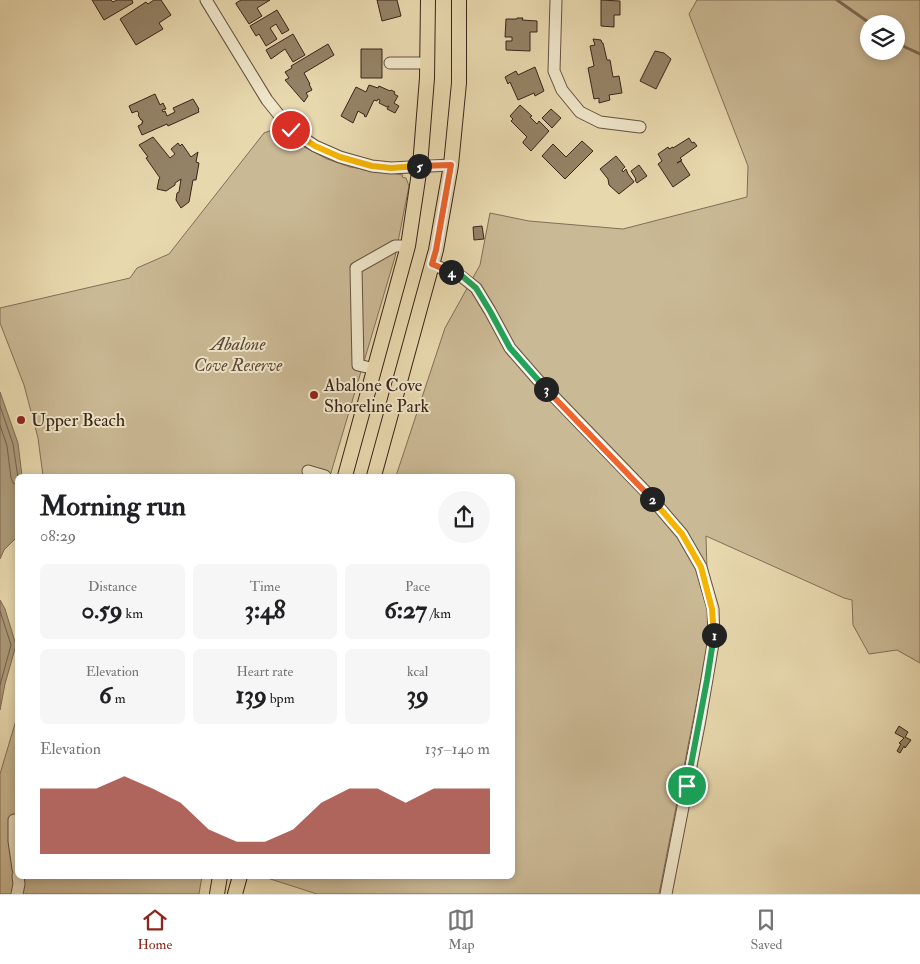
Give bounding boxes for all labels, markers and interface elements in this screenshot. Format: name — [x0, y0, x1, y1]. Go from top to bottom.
map controls — [860, 15, 905, 60]
button: layers — [860, 15, 905, 60]
pin — [270, 109, 312, 151]
icon: check — [277, 116, 305, 144]
pin: 5 — [406, 154, 432, 178]
text: 5 — [416, 158, 423, 175]
pin: 4 — [438, 260, 464, 284]
text: 4 — [448, 264, 455, 281]
park label: Abalone Cove Reserve — [194, 333, 283, 377]
place label: Abalone Cove Shoreline Park — [323, 374, 429, 418]
pin: 3 — [534, 376, 558, 402]
text: 3 — [544, 381, 549, 398]
marker: Abalone Cove Shoreline Park — [308, 389, 320, 401]
place label: Upper Beach — [31, 409, 126, 432]
marker: Upper Beach — [15, 414, 27, 426]
pin: 2 — [640, 486, 664, 512]
text: Morning run — [40, 489, 186, 524]
button: share — [438, 491, 490, 543]
text: 2 — [649, 491, 656, 508]
text: 08:29 — [40, 526, 76, 546]
text: Distance — [88, 578, 137, 595]
text: Time — [250, 578, 280, 595]
text: Pace — [405, 578, 430, 595]
text: 0.59 — [82, 595, 123, 626]
text: 3:48 — [244, 595, 285, 626]
text: 6:27 — [384, 595, 427, 626]
text: km — [123, 605, 143, 622]
text: /km — [427, 605, 451, 622]
pin: 1 — [702, 622, 726, 648]
text: 1 — [712, 627, 717, 644]
text: Elevation — [86, 663, 139, 680]
text: Heart rate — [236, 663, 293, 680]
text: kcal — [407, 663, 428, 680]
text: 6 — [99, 680, 112, 711]
text: 139 — [235, 680, 267, 711]
text: 39 — [406, 680, 429, 711]
text: m — [112, 690, 126, 707]
text: bpm — [267, 690, 295, 707]
text: Elevation — [40, 739, 101, 759]
text: 135–140 m — [425, 739, 490, 759]
pin — [666, 765, 708, 807]
icon: arrive — [673, 772, 701, 800]
tab: Home — [138, 906, 172, 953]
tab: Map — [447, 906, 475, 953]
tab: Saved — [750, 906, 782, 953]

